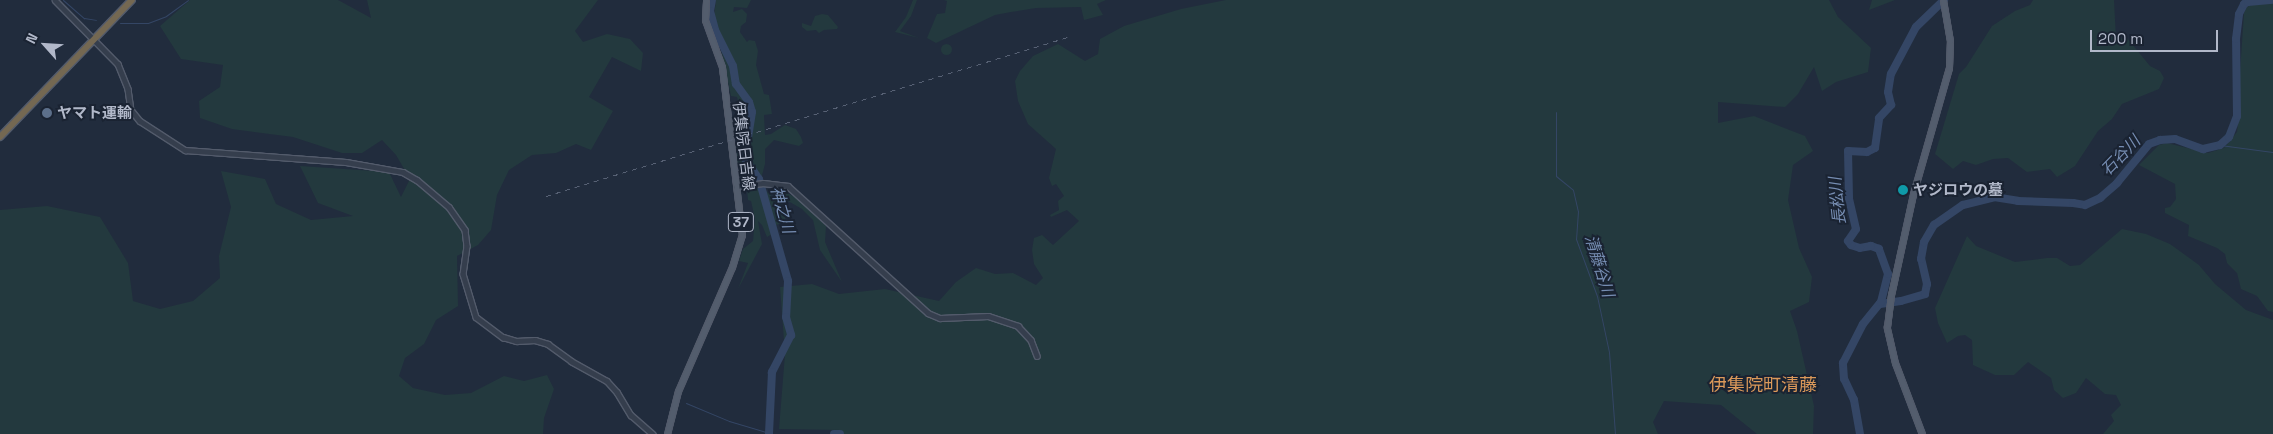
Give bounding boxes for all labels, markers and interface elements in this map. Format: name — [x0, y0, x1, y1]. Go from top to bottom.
north arrow — [20, 20, 70, 70]
scale bar — [2093, 20, 2220, 52]
text: 200 m — [2098, 29, 2143, 48]
text: N — [21, 30, 42, 47]
street label: 伊集院日吉線 — [730, 100, 758, 192]
place label: ヤマト運輸 — [57, 104, 132, 122]
marker: ヤマト運輸 — [41, 107, 53, 119]
water label: 石谷川 — [2097, 132, 2145, 180]
water label: 長松川 — [1826, 176, 1850, 226]
place label: ヤジロウの墓 — [1913, 181, 2003, 199]
water label: 神之川 — [766, 184, 798, 236]
marker: ヤジロウの墓 — [1897, 184, 1909, 196]
road number: 37 — [727, 210, 755, 233]
water label: 清藤谷川 — [1580, 233, 1618, 299]
district label: 伊集院町清藤 — [1709, 374, 1817, 396]

